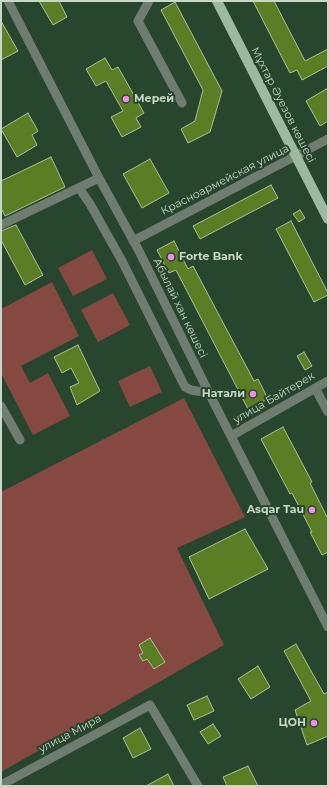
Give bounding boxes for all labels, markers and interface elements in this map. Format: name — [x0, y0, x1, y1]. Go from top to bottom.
street label: Мұхтар Әуезов көшесі — [248, 45, 318, 165]
place label: Мерей — [134, 92, 174, 106]
marker: Мерей — [121, 94, 131, 104]
street label: Красноармейская улица — [159, 142, 291, 218]
place label: Forte Bank — [179, 250, 243, 264]
marker: Forte Bank — [166, 252, 176, 262]
street label: Абылай хан көшесі — [150, 256, 210, 360]
street label: улица Байтерек — [231, 369, 317, 427]
place label: Натали — [202, 387, 245, 401]
marker: Натали — [248, 389, 258, 399]
place label: Asqar Tau — [247, 503, 304, 517]
marker: Asqar Tau — [307, 505, 317, 515]
street label: улица Мира — [36, 712, 104, 756]
place label: ЦОН — [279, 716, 306, 730]
marker: ЦОН — [309, 718, 319, 728]

